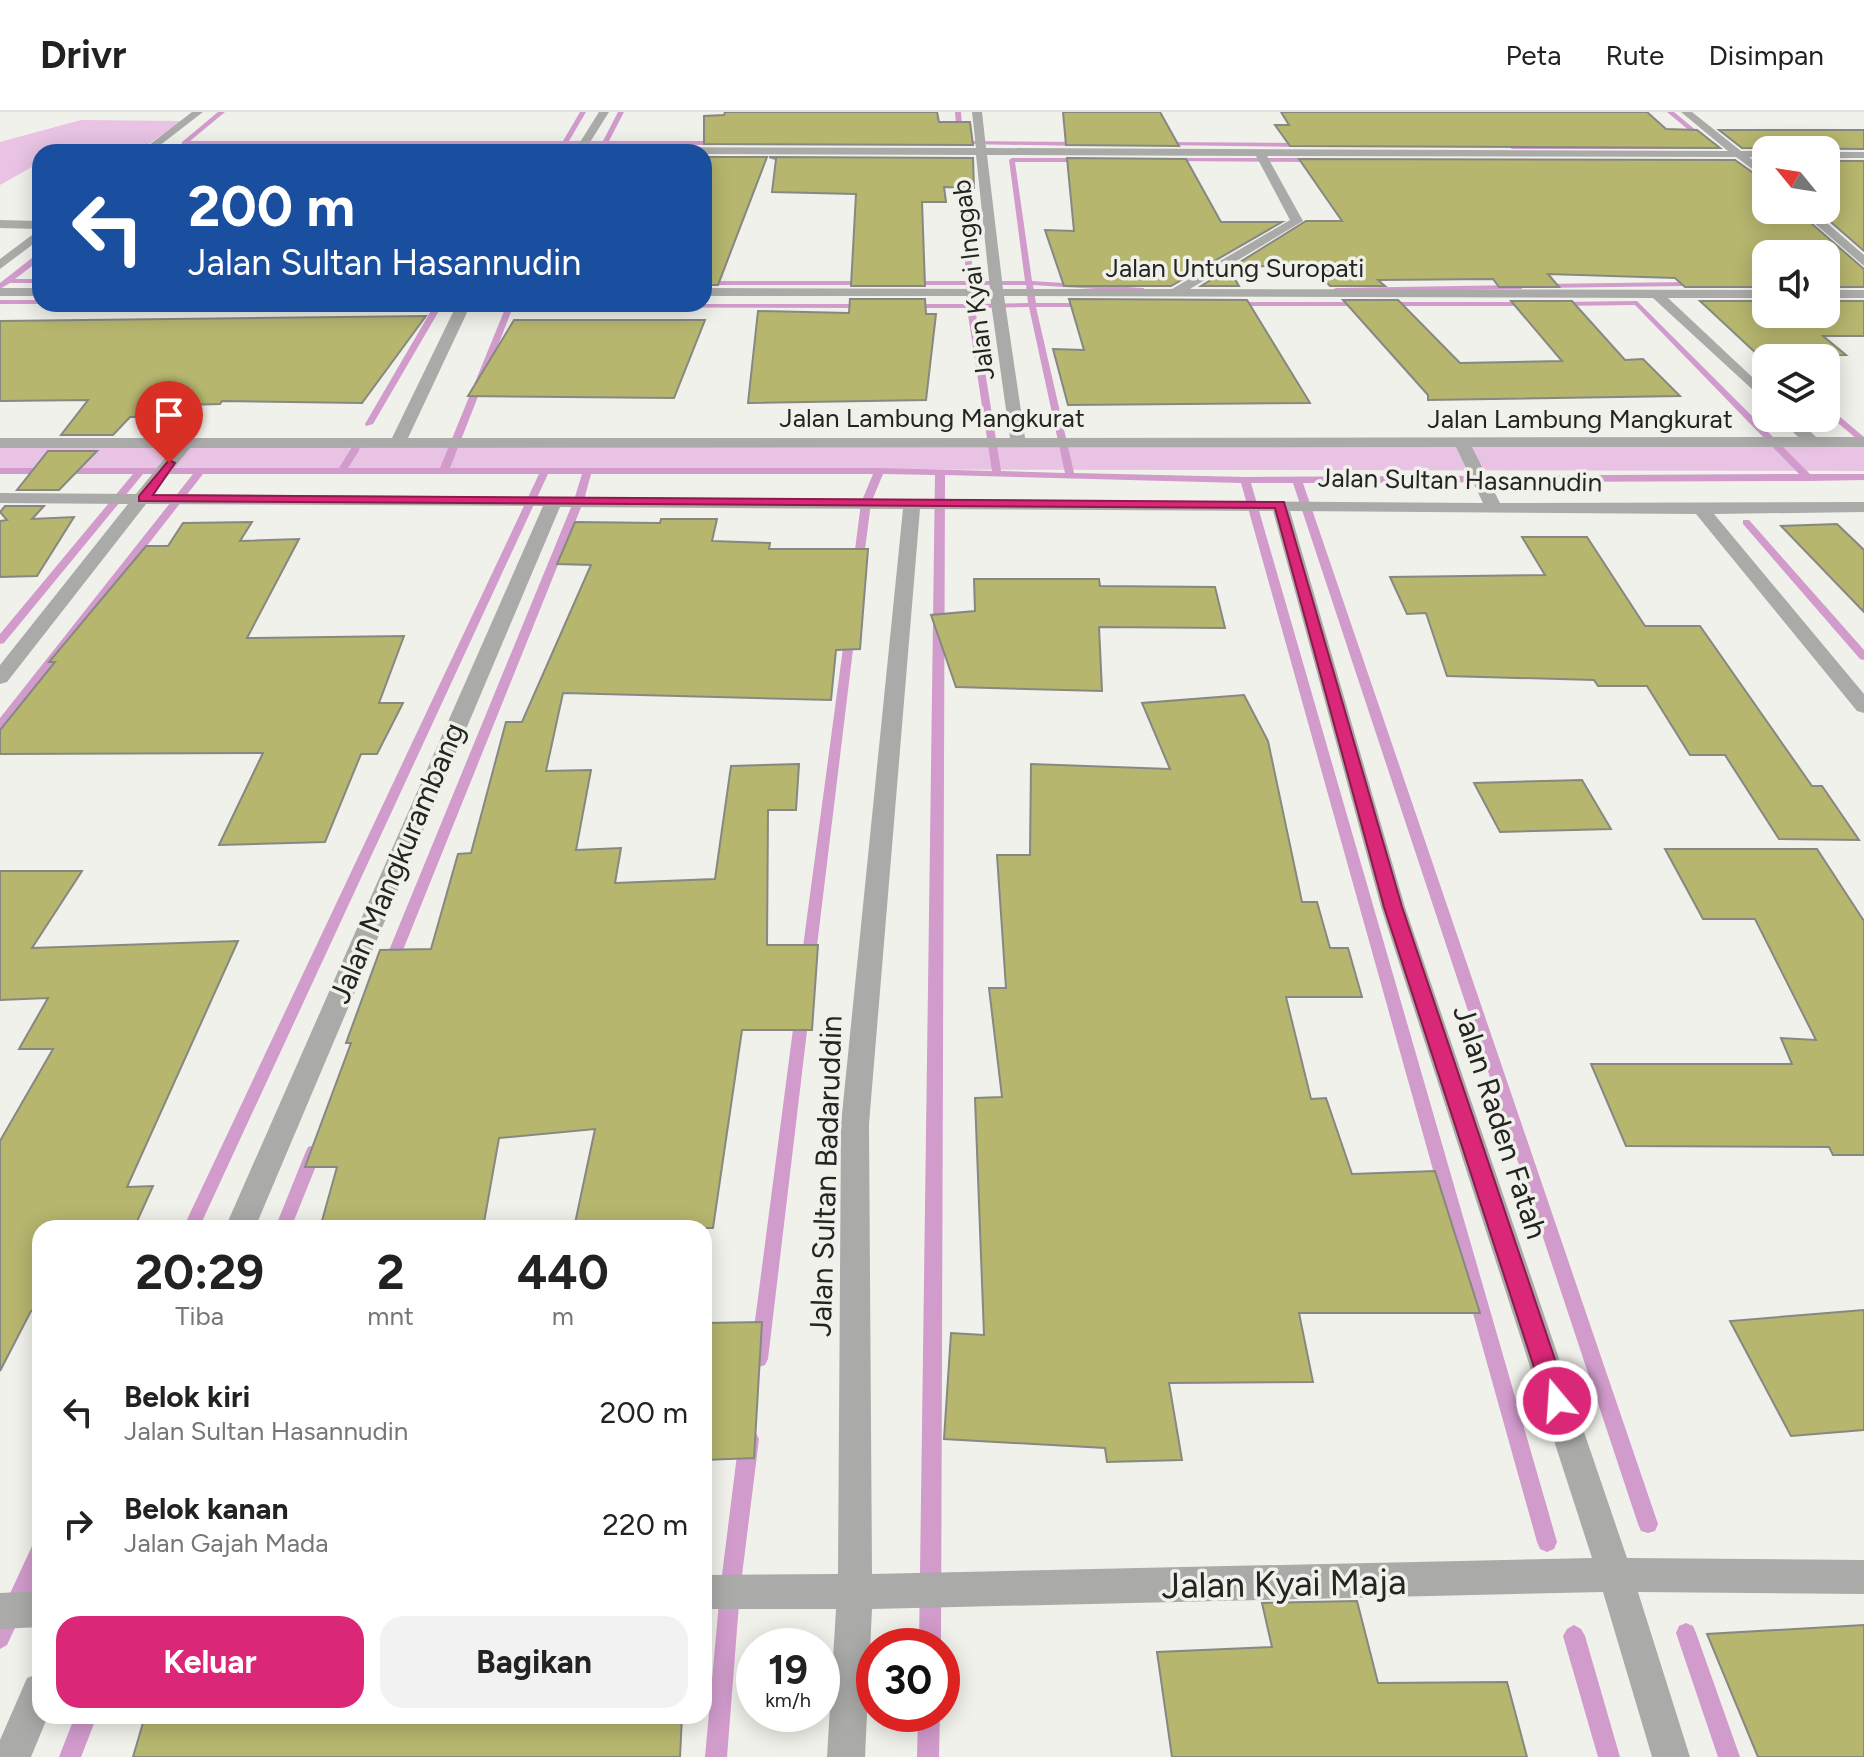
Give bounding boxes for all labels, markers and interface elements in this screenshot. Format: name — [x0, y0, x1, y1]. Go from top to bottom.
text: Drivr — [40, 32, 127, 78]
text: Peta — [1505, 38, 1561, 72]
text: Rute — [1605, 38, 1664, 72]
text: Disimpan — [1708, 38, 1824, 72]
north arrow — [1752, 136, 1840, 224]
map controls — [1752, 136, 1840, 432]
text: 200 m — [188, 173, 355, 240]
icon: left — [56, 176, 160, 280]
street label: Jalan Kyai Inggab — [945, 178, 1001, 382]
button: sound — [1752, 240, 1840, 328]
text: Jalan Sultan Hasannudin — [188, 241, 581, 284]
street label: Jalan Untung Suropati — [1106, 252, 1364, 284]
button: layers — [1752, 344, 1840, 432]
pin — [135, 381, 203, 463]
icon: arrive — [147, 393, 191, 437]
street label: Jalan Lambung Mangkurat — [779, 402, 1085, 434]
street label: Jalan Lambung Mangkurat — [1427, 403, 1733, 435]
street label: Jalan Sultan Hasannudin — [1318, 462, 1602, 498]
street label: Jalan Mangkurambang — [321, 717, 472, 1009]
street label: Jalan Raden Fatah — [1445, 1000, 1556, 1243]
street label: Jalan Sultan Badaruddin — [801, 1015, 850, 1337]
text: 20:29 — [135, 1243, 264, 1301]
text: 2 — [377, 1243, 404, 1301]
text: 440 — [517, 1243, 609, 1301]
text: Tiba — [175, 1300, 224, 1332]
text: mnt — [367, 1300, 414, 1332]
text: m — [552, 1300, 574, 1332]
position arrow — [1515, 1359, 1599, 1443]
text: Belok kiri — [124, 1378, 250, 1415]
icon: left — [56, 1390, 100, 1434]
text: 200 m — [600, 1394, 688, 1431]
text: Jalan Sultan Hasannudin — [124, 1415, 408, 1447]
text: Belok kanan — [124, 1490, 289, 1527]
icon: right — [56, 1502, 100, 1546]
text: 220 m — [602, 1506, 688, 1543]
text: Jalan Gajah Mada — [124, 1527, 329, 1559]
street label: Jalan Kyai Maja — [1161, 1560, 1407, 1607]
button: Keluar — [56, 1616, 364, 1708]
button: Bagikan — [380, 1616, 688, 1708]
speed limit sign: 30 — [856, 1628, 960, 1732]
text: 19 — [768, 1646, 808, 1694]
text: km/h — [765, 1688, 811, 1712]

